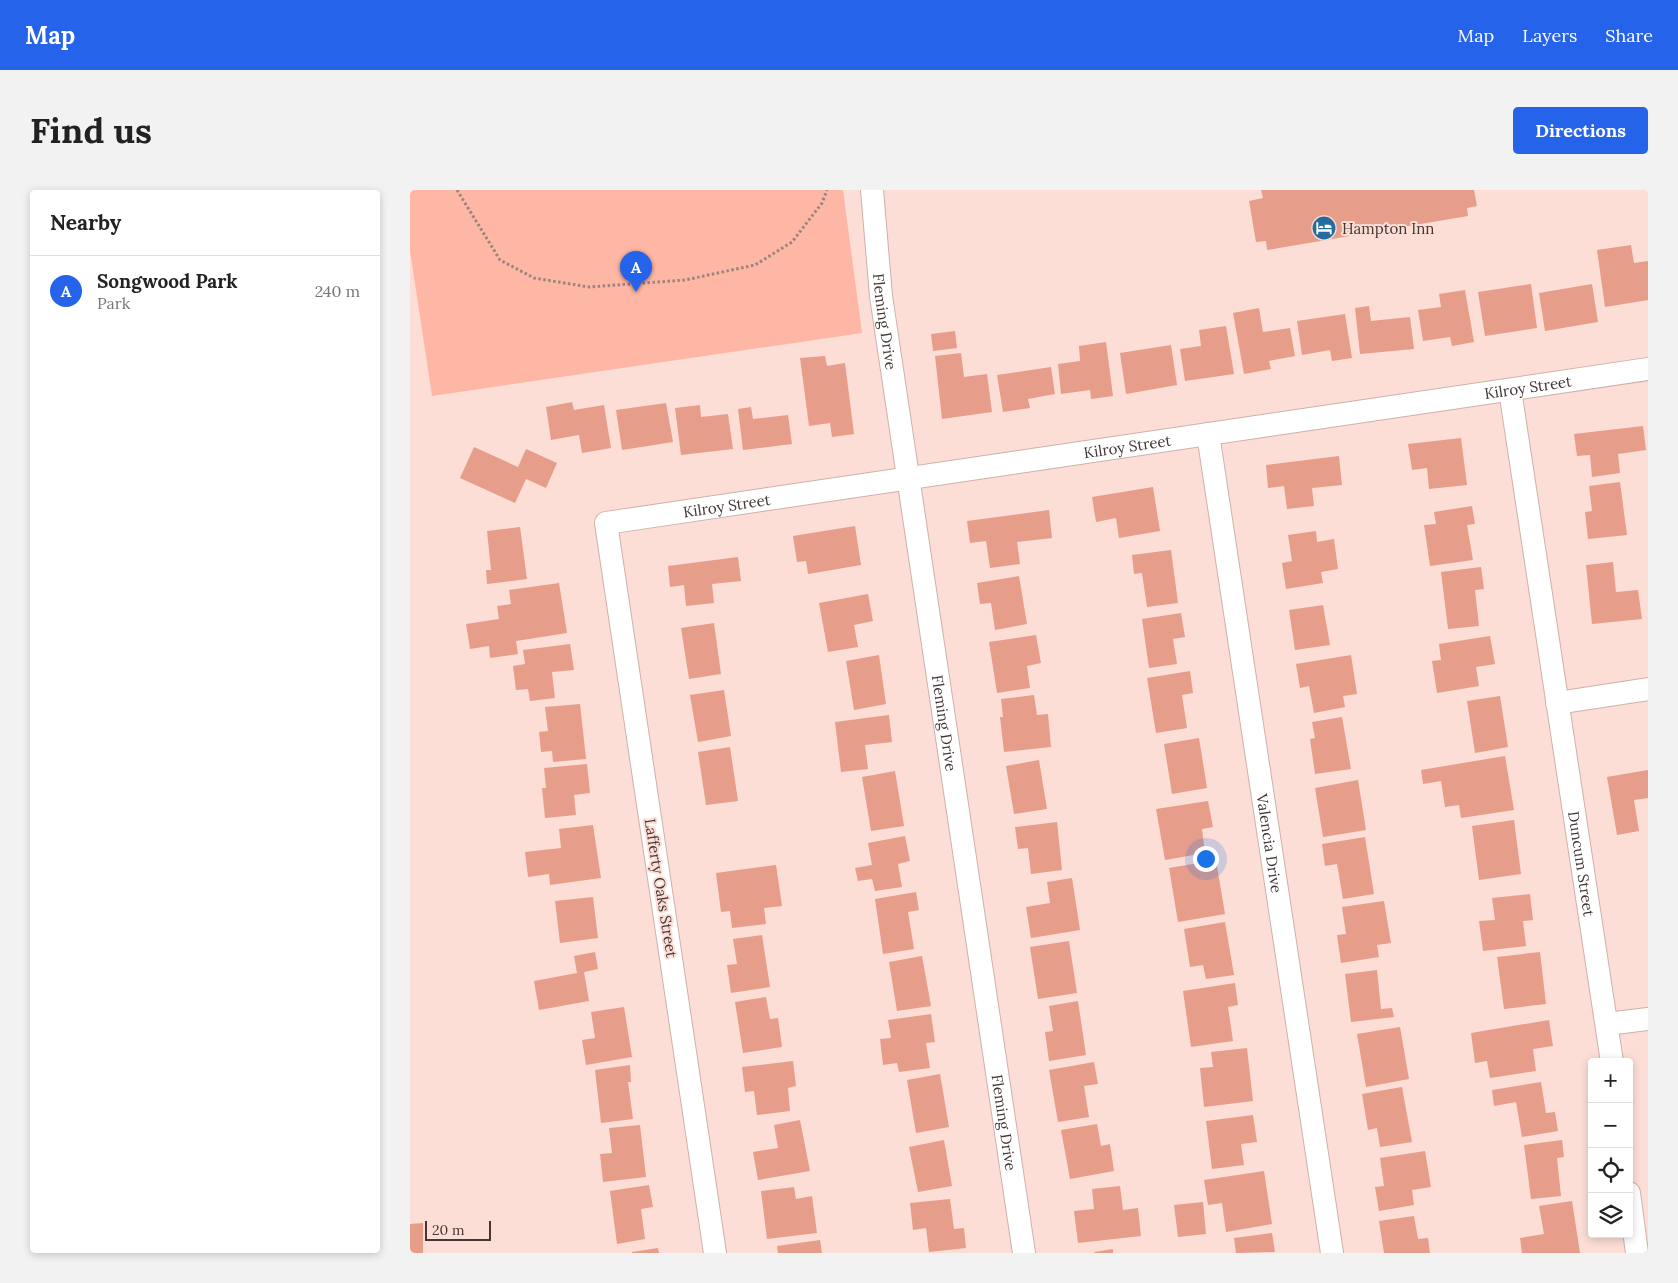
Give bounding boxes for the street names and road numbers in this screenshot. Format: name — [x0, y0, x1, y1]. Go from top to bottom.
street label: Fleming Drive — [870, 272, 901, 371]
street label: Kilroy Street — [1483, 371, 1573, 403]
street label: Kilroy Street — [1082, 430, 1172, 462]
street label: Kilroy Street — [682, 489, 772, 521]
street label: Fleming Drive — [928, 673, 961, 772]
street label: Valencia Drive — [1253, 791, 1287, 894]
street label: Duncum Street — [1565, 810, 1599, 918]
street label: Lafferty Oaks Street — [641, 817, 681, 959]
street label: Fleming Drive — [988, 1073, 1021, 1172]

